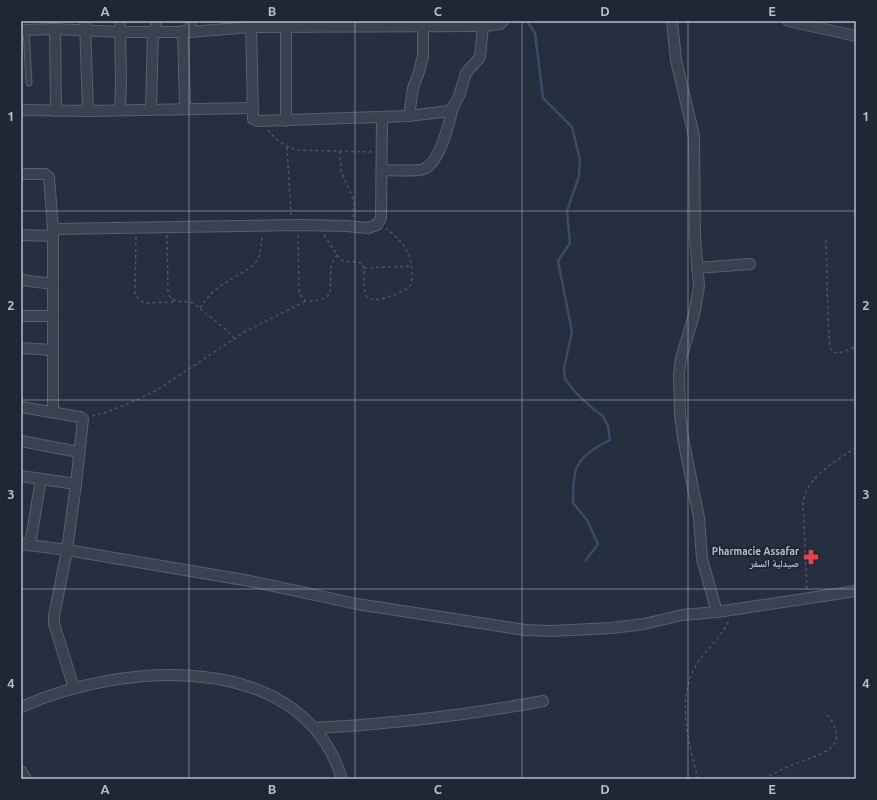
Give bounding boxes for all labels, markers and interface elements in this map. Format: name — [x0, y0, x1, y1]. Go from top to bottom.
text: A — [100, 4, 110, 18]
text: B — [268, 4, 277, 18]
text: C — [434, 4, 443, 18]
text: D — [600, 4, 610, 18]
text: E — [768, 4, 776, 18]
text: 1 — [7, 109, 15, 123]
text: 1 — [862, 109, 870, 123]
text: 2 — [7, 298, 15, 312]
text: 2 — [862, 298, 870, 312]
text: 3 — [7, 487, 15, 501]
text: 3 — [862, 487, 870, 501]
place label: Pharmacie Assafar صيدلية السفر — [712, 546, 800, 570]
pharmacy icon: Pharmacie Assafar صيدلية السفر — [802, 548, 820, 566]
text: 4 — [7, 676, 15, 690]
text: 4 — [862, 676, 870, 690]
text: A — [100, 782, 110, 796]
text: B — [268, 782, 277, 796]
text: C — [434, 782, 443, 796]
text: D — [600, 782, 610, 796]
text: E — [768, 782, 776, 796]

